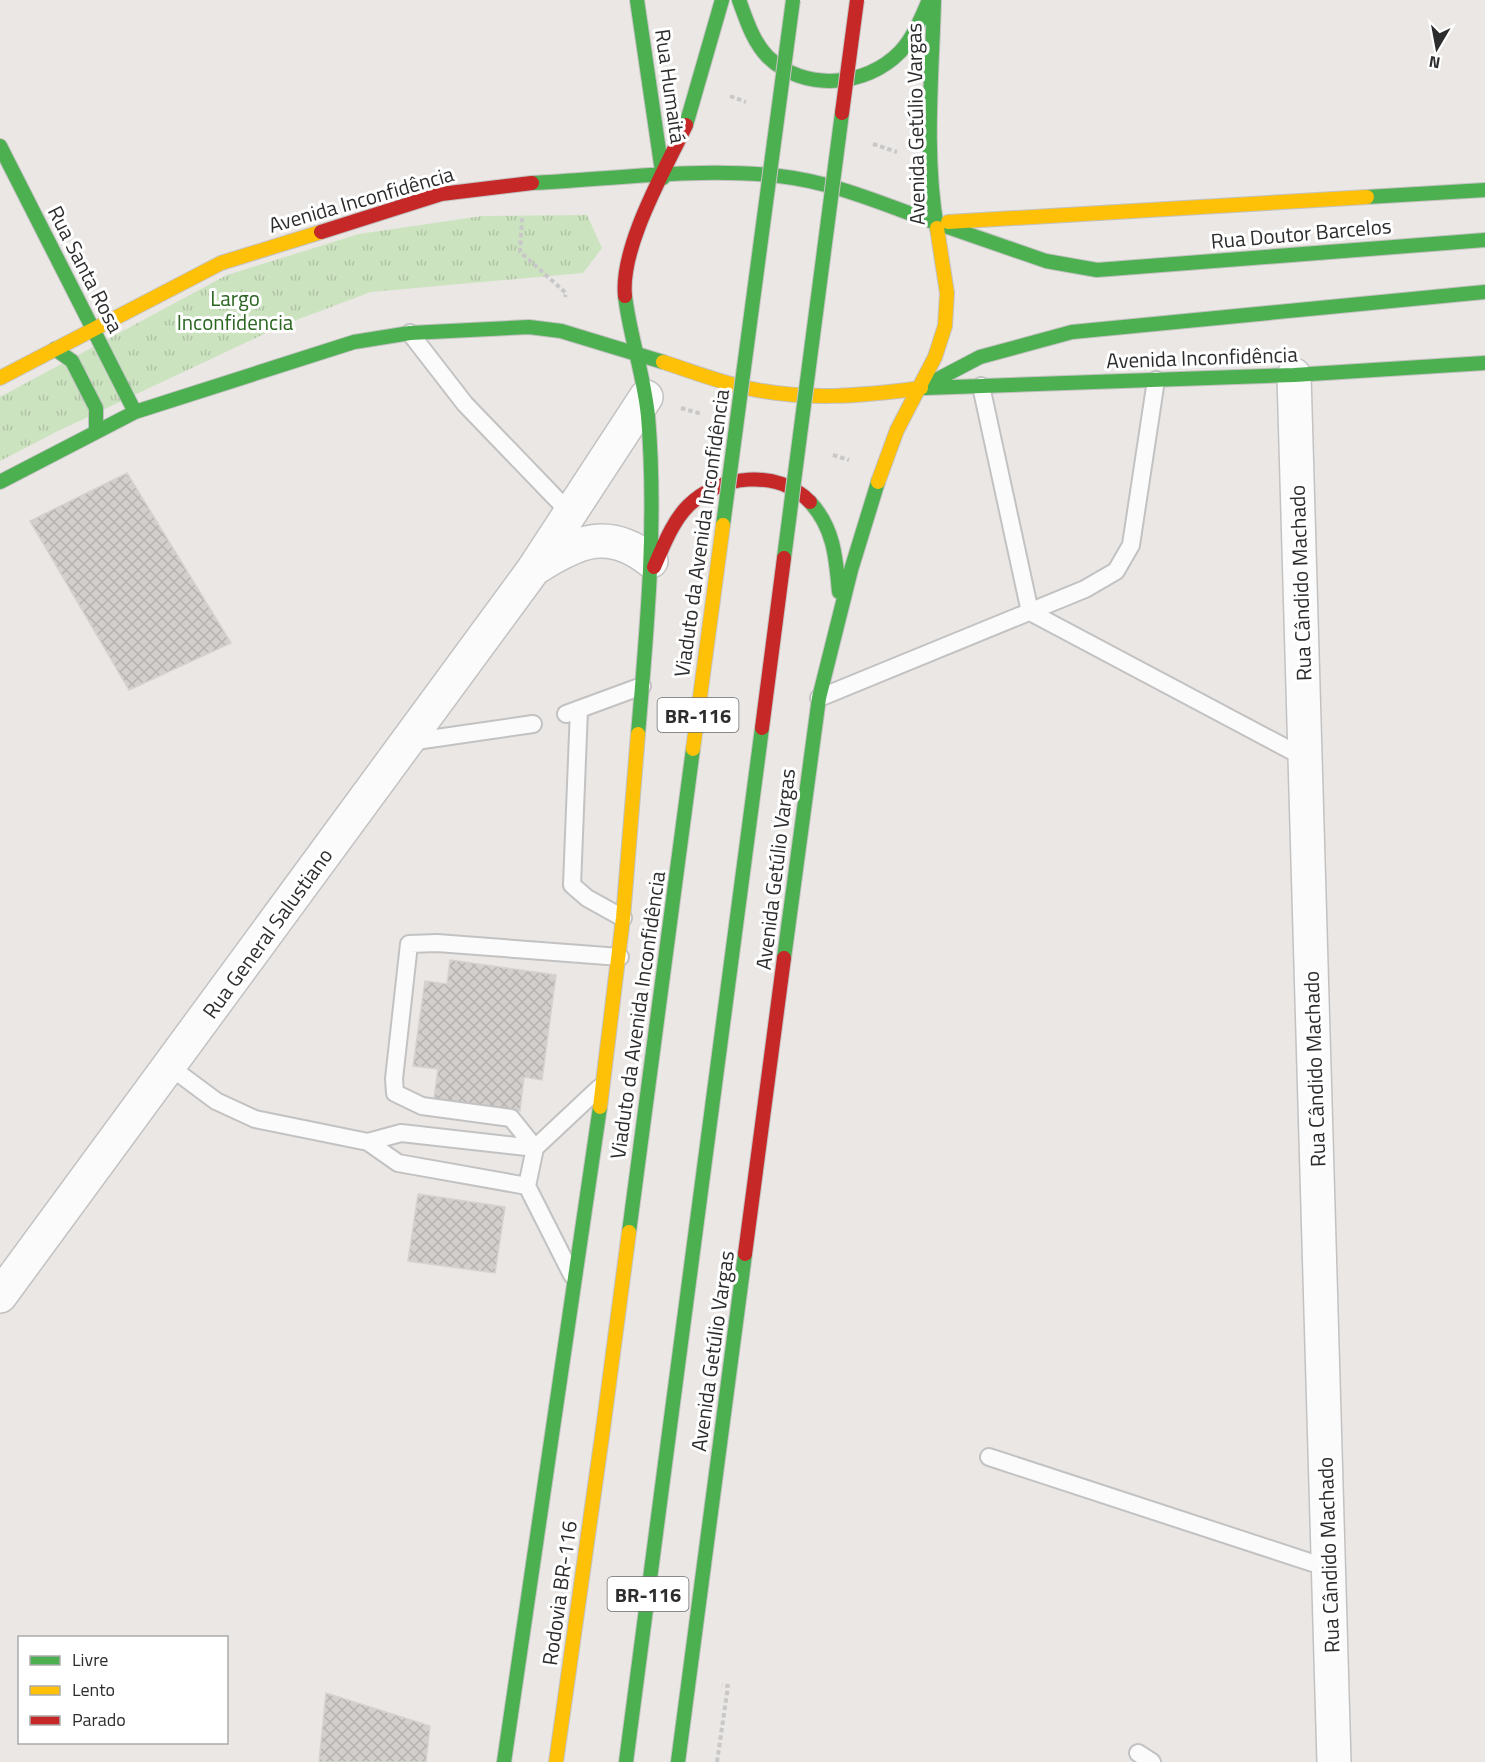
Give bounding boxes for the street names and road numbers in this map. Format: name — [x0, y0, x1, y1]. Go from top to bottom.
street label: Avenida Getúlio Vargas — [897, 23, 933, 225]
street label: Rua Humaitá — [647, 27, 695, 146]
street label: Avenida Inconfidência — [265, 157, 458, 241]
street label: Rua Santa Rosa — [40, 200, 132, 339]
street label: Rua Doutor Barcelos — [1209, 209, 1393, 257]
street label: Avenida Inconfidência — [1106, 338, 1299, 376]
street label: Viaduto da Avenida Inconfidência — [665, 387, 737, 679]
street label: Rua Cândido Machado — [1281, 484, 1319, 682]
road number: BR-116 — [658, 698, 738, 732]
street label: Avenida Getúlio Vargas — [747, 767, 803, 971]
street label: Rua General Salustiano — [194, 841, 340, 1025]
street label: Viaduto da Avenida Inconfidência — [601, 869, 673, 1161]
street label: Rua Cândido Machado — [1295, 970, 1333, 1168]
street label: Avenida Getúlio Vargas — [682, 1249, 742, 1453]
street label: Rua Cândido Machado — [1309, 1456, 1347, 1654]
street label: Rodovia BR-116 — [533, 1519, 585, 1667]
road number: BR-116 — [608, 1577, 688, 1611]

